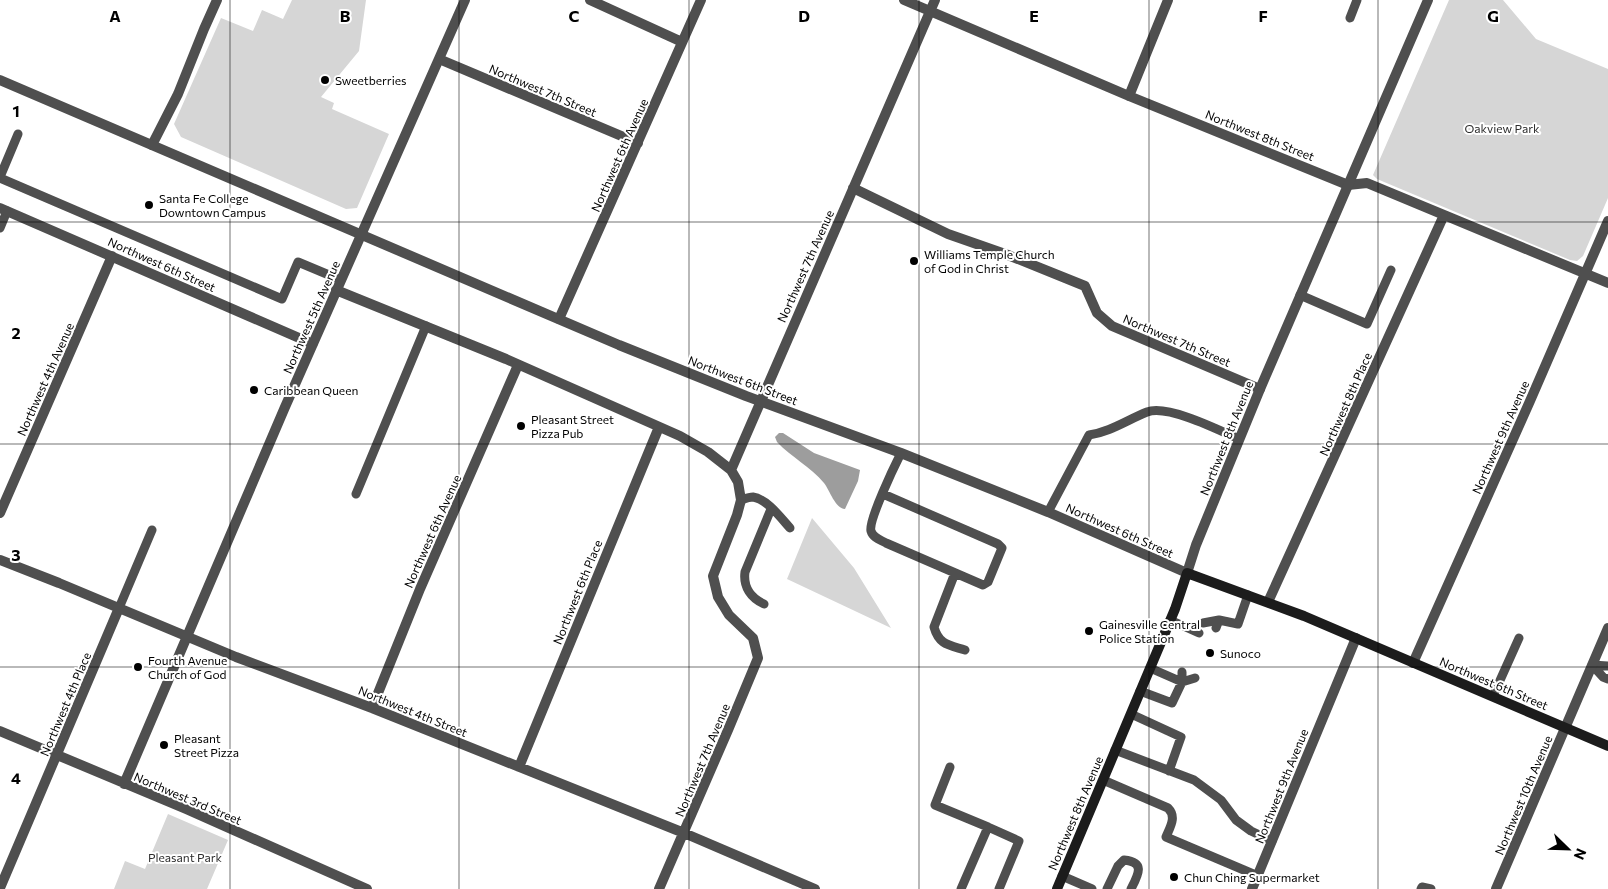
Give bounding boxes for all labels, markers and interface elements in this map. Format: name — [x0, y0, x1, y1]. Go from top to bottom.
text: A — [109, 6, 121, 25]
text: B — [340, 6, 351, 25]
text: C — [569, 6, 580, 25]
text: D — [798, 6, 810, 25]
text: E — [1029, 6, 1039, 25]
text: F — [1258, 6, 1268, 25]
text: G — [1487, 6, 1499, 25]
street label: Northwest 7th Street — [487, 61, 599, 119]
place label: Sweetberries — [335, 73, 407, 87]
marker: Sweetberries — [319, 74, 331, 86]
street label: Northwest 6th Avenue — [588, 96, 650, 214]
text: 1 — [12, 101, 20, 120]
street label: Northwest 8th Street — [1203, 107, 1317, 163]
park label: Oakview Park — [1464, 121, 1540, 135]
place label: Santa Fe College Downtown Campus — [159, 191, 266, 219]
marker: Santa Fe College Downtown Campus — [143, 199, 155, 211]
street label: Northwest 7th Avenue — [774, 208, 836, 324]
street label: Northwest 6th Street — [106, 234, 218, 294]
place label: Williams Temple Church of God in Christ — [924, 247, 1055, 275]
marker: Williams Temple Church of God in Christ — [908, 255, 920, 267]
street label: Northwest 5th Avenue — [280, 258, 342, 376]
street label: Northwest 7th Street — [1121, 311, 1233, 369]
street label: Northwest 4th Avenue — [14, 320, 76, 438]
text: 2 — [11, 323, 21, 342]
street label: Northwest 8th Place — [1316, 350, 1374, 458]
street label: Northwest 6th Street — [686, 353, 800, 407]
street label: Northwest 9th Avenue — [1469, 378, 1531, 496]
street label: Northwest 8th Avenue — [1197, 379, 1255, 497]
place label: Caribbean Queen — [264, 383, 358, 397]
marker: Caribbean Queen — [248, 384, 260, 396]
place label: Pleasant Street Pizza Pub — [531, 412, 614, 440]
marker: Pleasant Street Pizza Pub — [515, 420, 527, 432]
street label: Northwest 6th Avenue — [401, 472, 463, 590]
street label: Northwest 6th Street — [1064, 500, 1176, 560]
street label: Northwest 6th Place — [550, 538, 604, 646]
text: 3 — [11, 545, 21, 564]
place label: Gainesville Central Police Station — [1099, 617, 1200, 645]
marker: Gainesville Central Police Station — [1083, 625, 1095, 637]
place label: Sunoco — [1220, 646, 1261, 660]
marker: Sunoco — [1204, 647, 1216, 659]
street label: Northwest 4th Place — [37, 650, 93, 758]
place label: Fourth Avenue Church of God — [148, 653, 227, 681]
street label: Northwest 6th Street — [1438, 654, 1550, 712]
marker: Fourth Avenue Church of God — [132, 661, 144, 673]
street label: Northwest 4th Street — [356, 683, 470, 739]
street label: Northwest 7th Avenue — [672, 701, 732, 819]
street label: Northwest 9th Avenue — [1252, 727, 1310, 845]
place label: Pleasant Street Pizza — [174, 731, 239, 759]
street label: Northwest 10th Avenue — [1492, 733, 1554, 857]
marker: Pleasant Street Pizza — [158, 739, 170, 751]
street label: Northwest 8th Avenue — [1045, 754, 1105, 872]
text: 4 — [11, 768, 21, 787]
street label: Northwest 3rd Street — [132, 769, 244, 827]
north arrow — [1543, 824, 1593, 874]
text: N — [1571, 846, 1590, 862]
park label: Pleasant Park — [148, 850, 223, 864]
place label: Chun Ching Supermarket — [1184, 870, 1320, 884]
marker: Chun Ching Supermarket — [1168, 871, 1180, 883]

